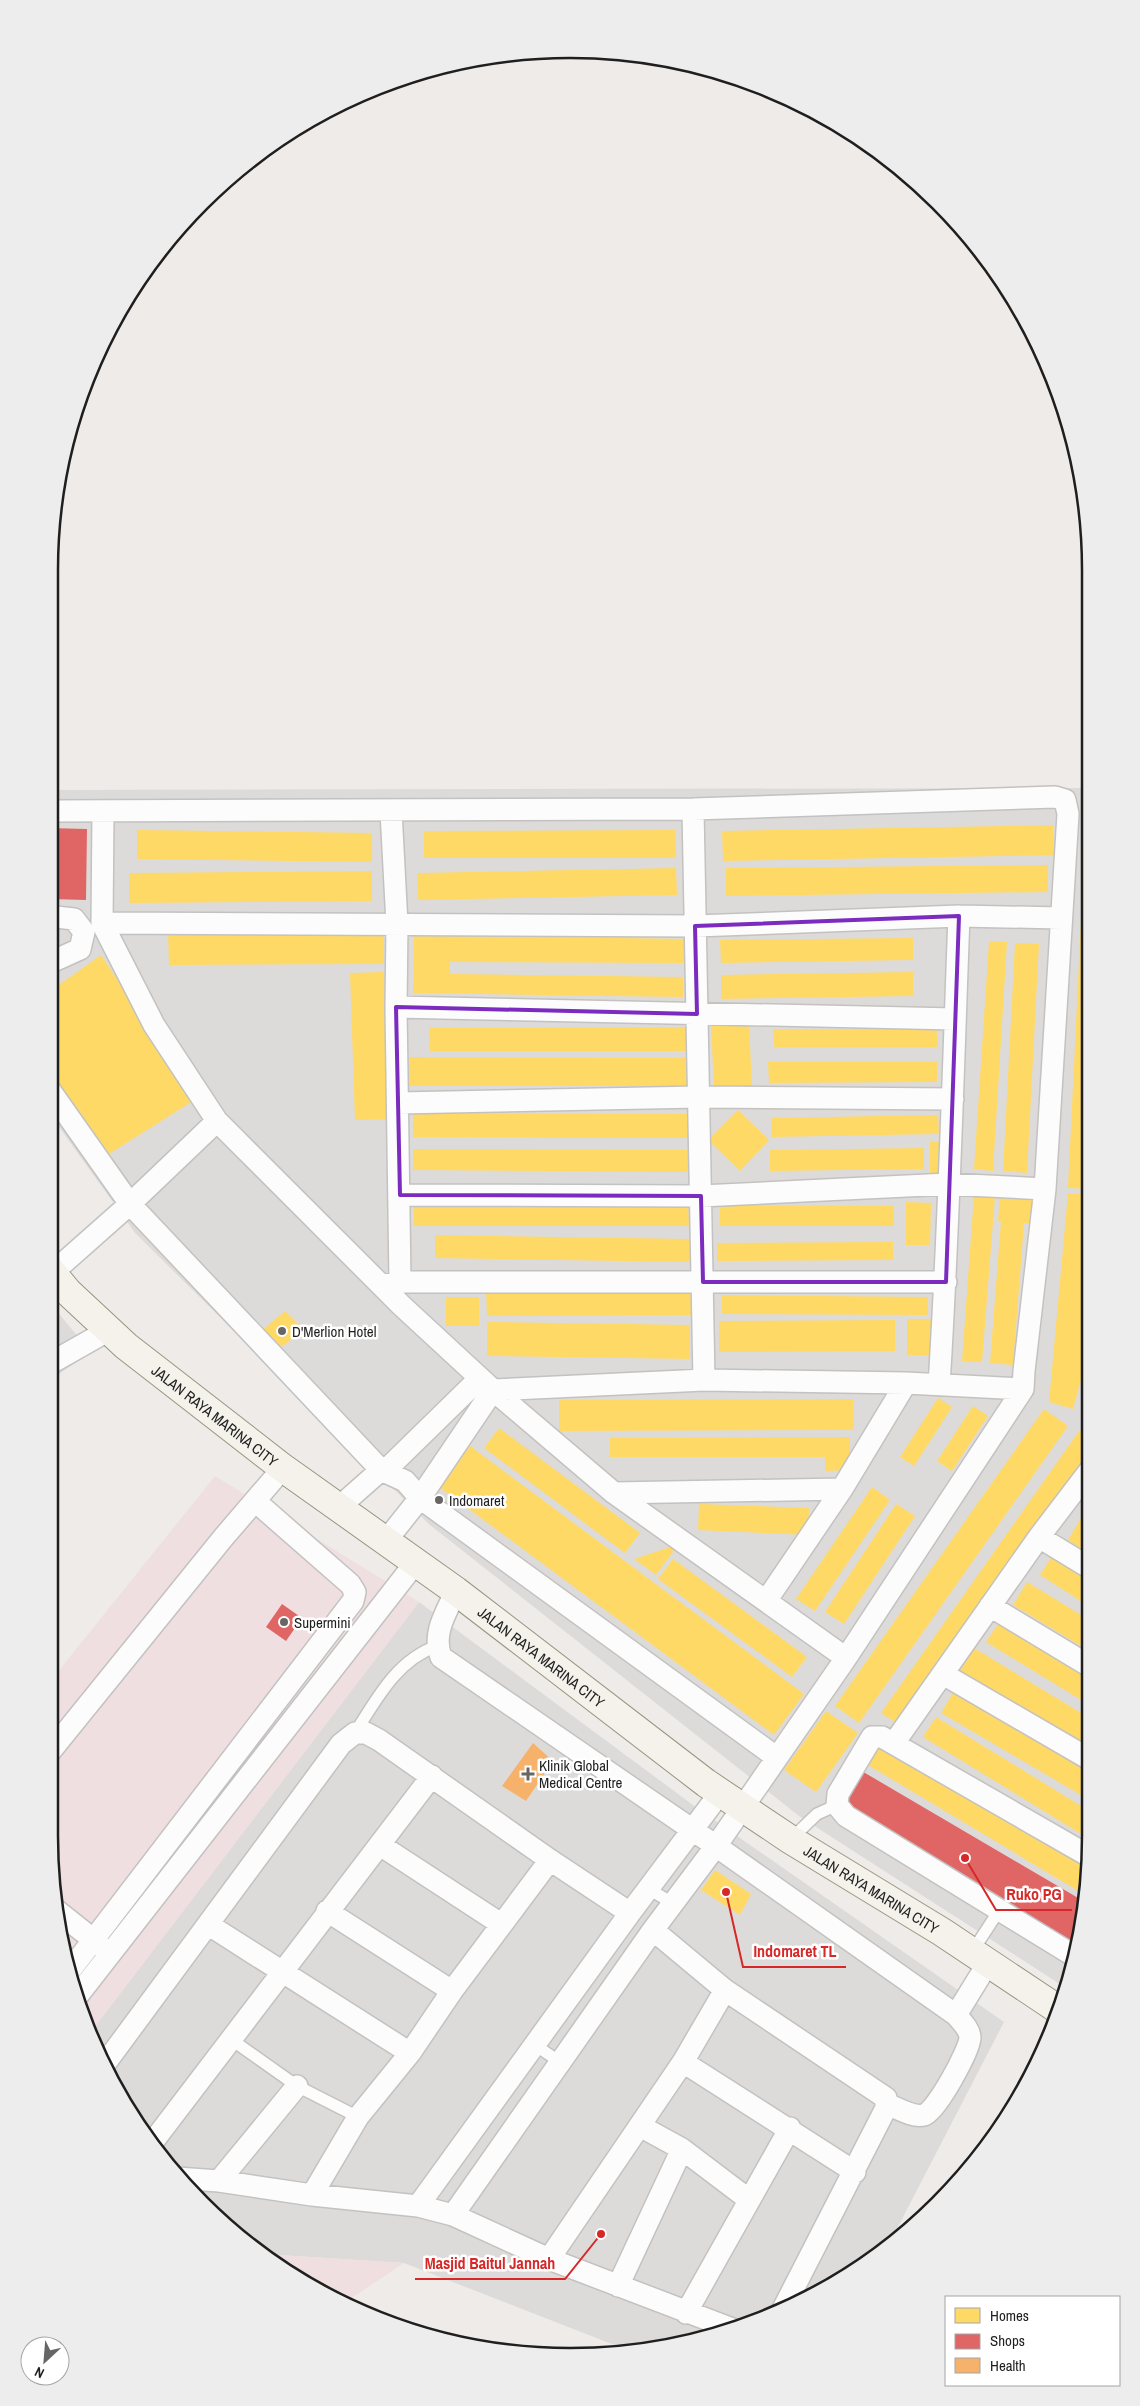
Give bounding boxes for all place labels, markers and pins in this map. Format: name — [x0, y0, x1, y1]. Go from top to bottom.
place label: D'Merlion Hotel — [292, 1321, 376, 1342]
marker: D'Merlion Hotel — [276, 1325, 288, 1337]
place label: Indomaret — [449, 1490, 505, 1511]
marker: Indomaret — [433, 1494, 445, 1506]
place label: Supermini — [294, 1612, 351, 1633]
marker: Supermini — [278, 1616, 290, 1628]
place label: Klinik Global Medical Centre — [539, 1755, 623, 1793]
marker: Klinik Global Medical Centre — [521, 1767, 535, 1781]
callout: Ruko PG — [996, 1879, 1072, 1910]
callout: Indomaret TL — [743, 1936, 846, 1967]
callout: Masjid Baitul Jannah — [415, 2248, 565, 2279]

